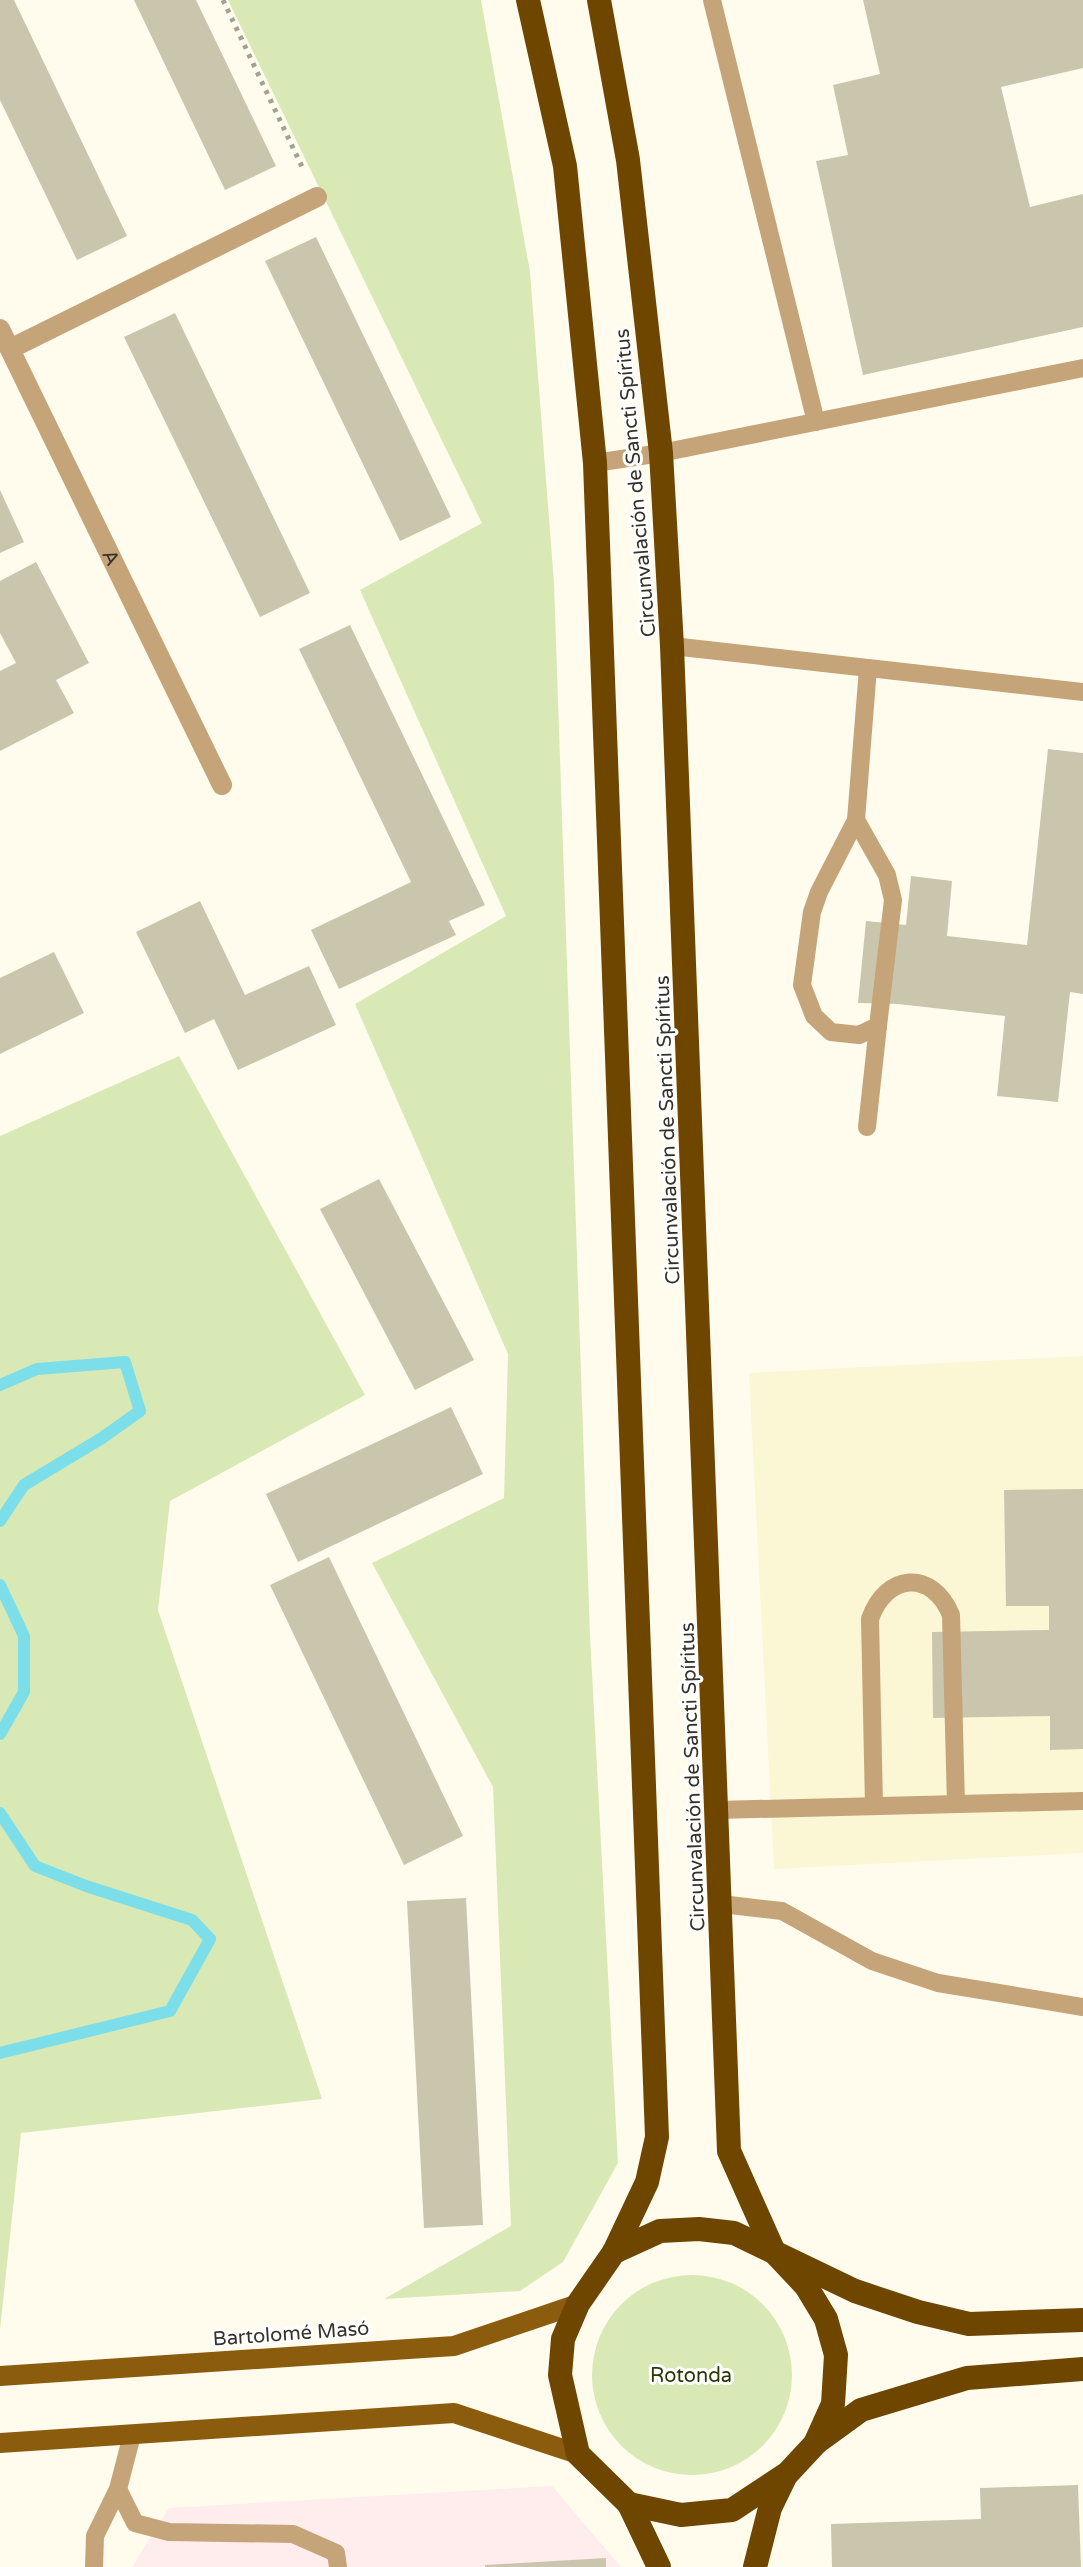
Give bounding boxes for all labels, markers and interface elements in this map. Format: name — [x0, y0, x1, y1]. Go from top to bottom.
street label: Circunvalación de Sancti Spíritus — [611, 328, 661, 638]
street label: A — [96, 546, 124, 570]
street label: Circunvalación de Sancti Spíritus — [651, 975, 685, 1285]
street label: Circunvalación de Sancti Spíritus — [676, 1622, 710, 1932]
street label: Bartolomé Masó — [212, 2317, 370, 2351]
park label: Rotonda — [650, 2364, 732, 2388]

